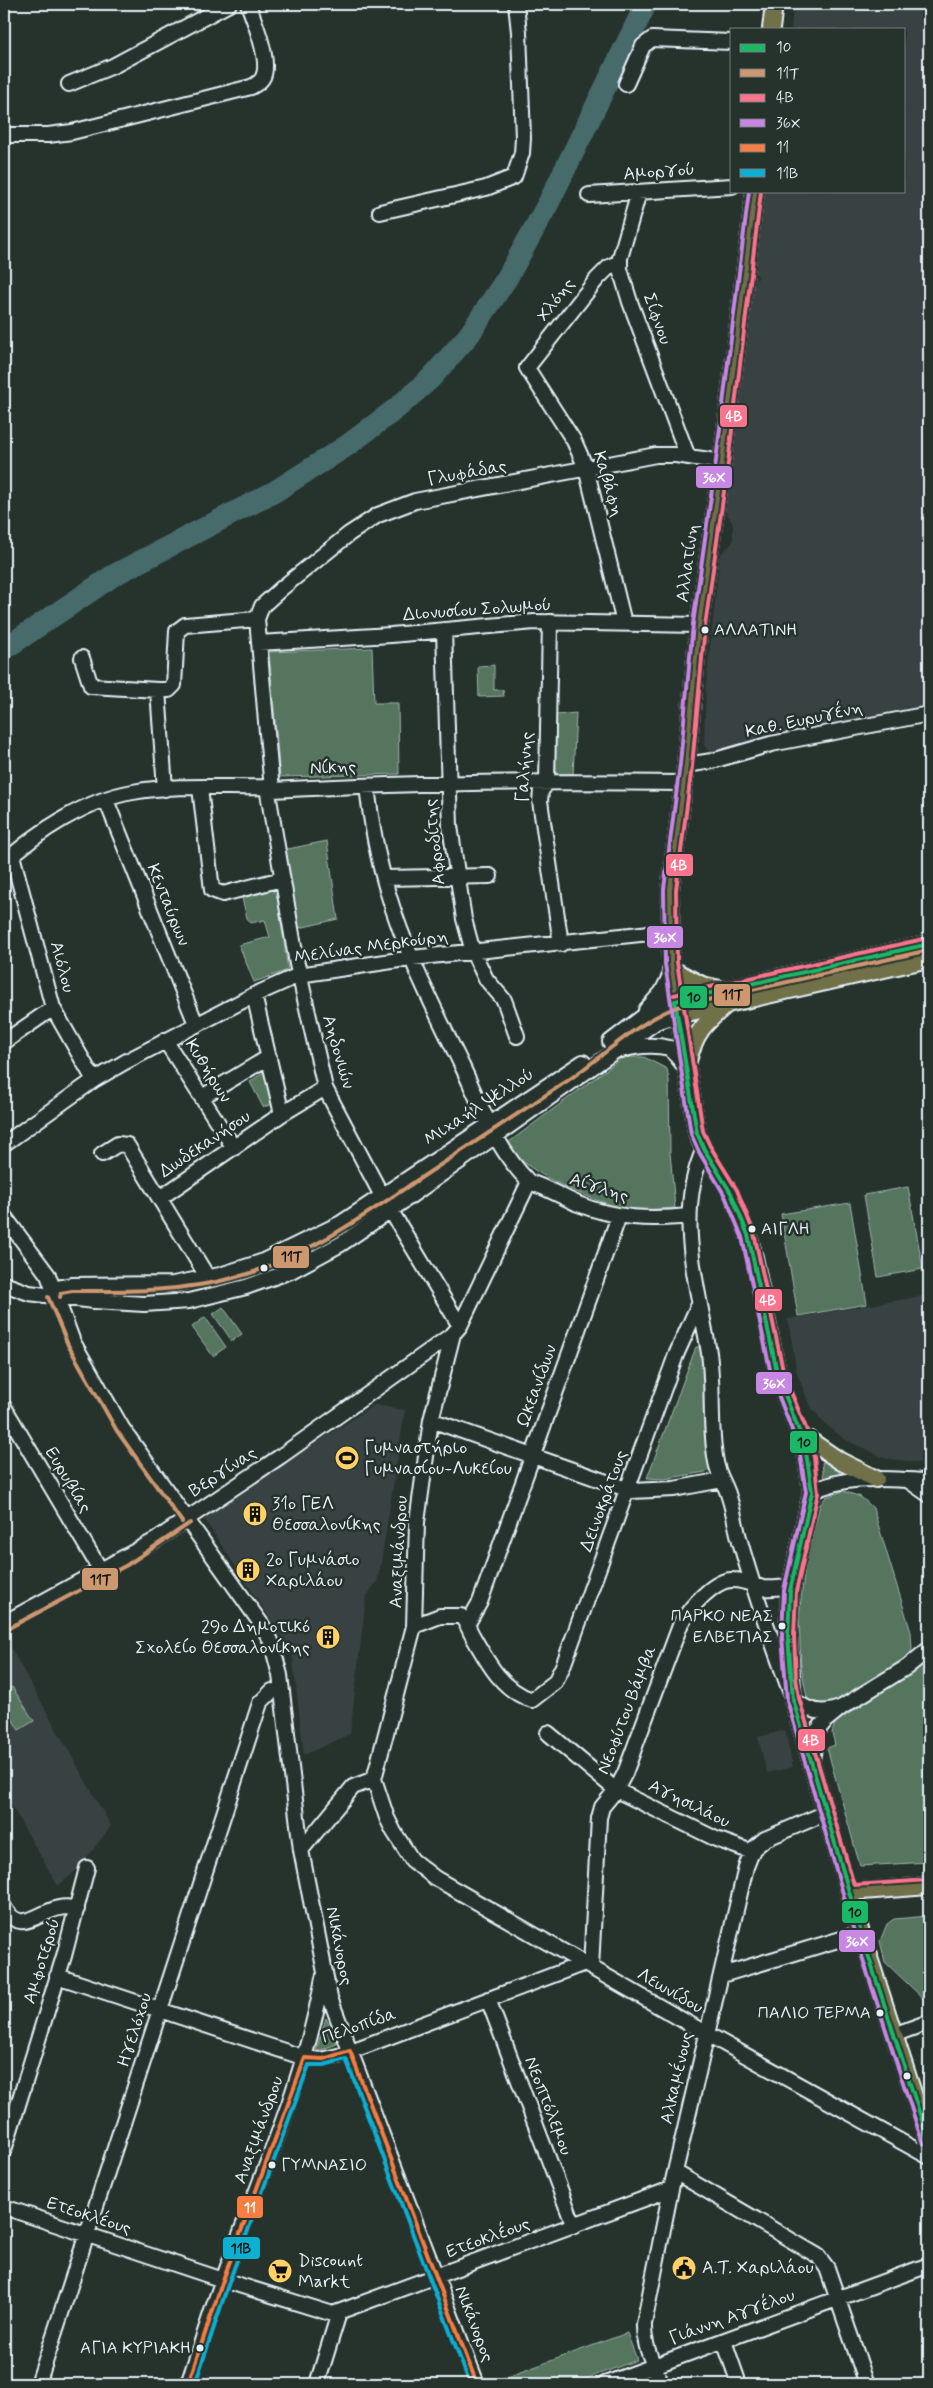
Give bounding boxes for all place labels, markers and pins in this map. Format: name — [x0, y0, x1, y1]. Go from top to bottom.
place label: ΑΛΛΑΤΙΝΗ — [714, 619, 797, 641]
marker: ΑΛΛΑΤΙΝΗ — [700, 625, 710, 635]
place label: ΑΙΓΛΗ — [761, 1218, 810, 1240]
marker: ΑΙΓΛΗ — [747, 1224, 757, 1234]
unlabelled marker — [259, 1263, 269, 1273]
place label: Γυμναστήριο Γυμνασίου-Λυκείου — [364, 1436, 512, 1481]
sports icon: Γυμναστήριο Γυμνασίου-Λυκείου — [334, 1445, 360, 1471]
place label: 31ο ΓΕΛ Θεσσαλονίκης — [272, 1492, 381, 1537]
building icon: 31ο ΓΕΛ Θεσσαλονίκης — [242, 1501, 268, 1527]
place label: 2ο Γυμνάσιο Χαριλάου — [266, 1548, 360, 1593]
building icon: 2ο Γυμνάσιο Χαριλάου — [235, 1557, 261, 1583]
place label: ΠΑΡΚΟ ΝΕΑΣ ΕΛΒΕΤΙΑΣ — [671, 1605, 773, 1648]
place label: 29ο Δημοτικό Σχολείο Θεσσαλονίκης — [135, 1615, 310, 1660]
marker: ΠΑΡΚΟ ΝΕΑΣ ΕΛΒΕΤΙΑΣ — [777, 1621, 787, 1631]
building icon: 29ο Δημοτικό Σχολείο Θεσσαλονίκης — [315, 1624, 341, 1650]
place label: ΠΑΛΙΟ ΤΕΡΜΑ — [758, 2002, 871, 2024]
marker: ΠΑΛΙΟ ΤΕΡΜΑ — [875, 2008, 885, 2018]
unlabelled marker — [902, 2071, 912, 2081]
place label: ΓΥΜΝΑΣΙΟ — [281, 2154, 367, 2176]
marker: ΓΥΜΝΑΣΙΟ — [267, 2160, 277, 2170]
place label: Discount Markt — [298, 2249, 363, 2294]
public building icon: Α.Τ. Χαριλάου — [671, 2255, 697, 2281]
place label: Α.Τ. Χαριλάου — [702, 2256, 814, 2280]
supermarket icon: Discount Markt — [267, 2258, 293, 2284]
place label: ΑΓΙΑ ΚΥΡΙΑΚΗ — [80, 2337, 191, 2359]
marker: ΑΓΙΑ ΚΥΡΙΑΚΗ — [195, 2343, 205, 2353]

